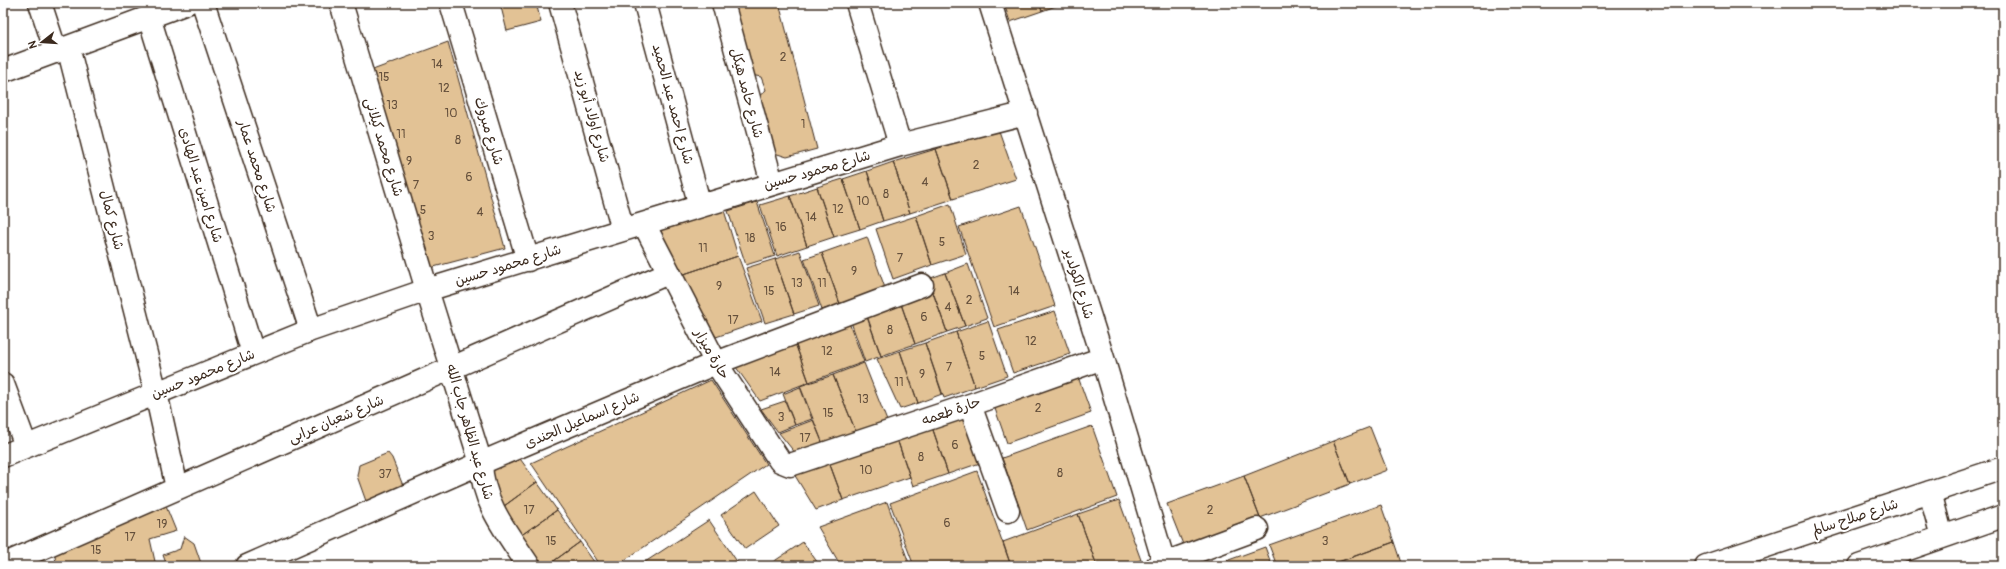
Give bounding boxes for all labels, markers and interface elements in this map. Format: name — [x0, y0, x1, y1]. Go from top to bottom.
north arrow — [22, 22, 62, 62]
text: N — [25, 39, 40, 50]
street label: شارع احمد عبد الحميد — [648, 42, 697, 166]
street label: شارع حامد هيكل — [726, 46, 767, 140]
house number: 2 — [780, 50, 787, 65]
house number: 14 — [431, 57, 443, 72]
street label: شارع اولاد أبو زيد — [570, 68, 613, 165]
house number: 15 — [378, 70, 390, 85]
house number: 12 — [438, 81, 450, 96]
street label: شارع مبروك — [470, 95, 507, 167]
street label: شارع محمد كيلانى — [360, 96, 407, 199]
house number: 13 — [386, 98, 398, 113]
house number: 10 — [445, 106, 457, 121]
street label: شارع محمد عمار — [233, 116, 280, 215]
house number: 1 — [801, 117, 805, 132]
street label: شارع امين عبد الهادى — [174, 125, 227, 245]
house number: 11 — [396, 127, 406, 142]
house number: 8 — [455, 133, 461, 148]
street label: شارع محمود حسين — [762, 147, 873, 194]
house number: 9 — [406, 154, 412, 169]
house number: 2 — [973, 158, 980, 173]
house number: 6 — [466, 170, 473, 185]
house number: 4 — [922, 175, 929, 190]
house number: 7 — [413, 178, 420, 193]
house number: 8 — [883, 187, 889, 202]
street label: شارع كمال — [95, 188, 128, 252]
house number: 10 — [857, 194, 869, 209]
house number: 12 — [832, 202, 844, 217]
house number: 5 — [420, 203, 426, 218]
house number: 4 — [477, 205, 484, 220]
house number: 14 — [805, 210, 817, 225]
house number: 16 — [775, 220, 787, 235]
house number: 3 — [428, 229, 435, 244]
house number: 18 — [745, 231, 755, 246]
house number: 5 — [939, 235, 945, 250]
street label: شارع محمود حسين — [453, 241, 563, 290]
house number: 11 — [698, 241, 708, 256]
street label: شارع الكولدير — [1059, 246, 1098, 321]
house number: 7 — [897, 251, 904, 266]
house number: 9 — [851, 264, 857, 279]
house number: 13 — [791, 276, 803, 291]
house number: 11 — [817, 276, 827, 291]
house number: 9 — [716, 279, 722, 294]
house number: 15 — [763, 284, 775, 299]
house number: 14 — [1008, 284, 1020, 299]
house number: 2 — [966, 293, 973, 308]
house number: 4 — [945, 300, 952, 315]
house number: 6 — [921, 310, 928, 325]
house number: 17 — [727, 313, 739, 328]
house number: 8 — [887, 323, 893, 338]
street label: حارة ميزار — [690, 325, 733, 382]
house number: 12 — [1025, 334, 1037, 349]
house number: 12 — [821, 344, 833, 359]
street label: شارع محمود حسين — [149, 345, 258, 403]
house number: 5 — [979, 349, 985, 364]
house number: 7 — [946, 360, 953, 375]
street label: شارع عبد الظاهر جاب الله — [442, 362, 498, 502]
house number: 14 — [769, 365, 781, 380]
house number: 9 — [919, 367, 925, 382]
house number: 11 — [894, 375, 904, 390]
street label: شارع اسماعيل الجندى — [522, 388, 642, 453]
street label: شارع شعبان عرابى — [286, 391, 387, 448]
house number: 13 — [857, 392, 869, 407]
street label: حارة طعمه — [919, 393, 983, 429]
house number: 2 — [1035, 401, 1042, 416]
house number: 15 — [822, 406, 834, 421]
house number: 3 — [778, 410, 785, 425]
house number: 17 — [799, 431, 811, 446]
house number: 6 — [952, 438, 959, 453]
house number: 8 — [918, 450, 924, 465]
house number: 10 — [860, 463, 872, 478]
house number: 8 — [1057, 466, 1063, 481]
house number: 37 — [378, 467, 392, 482]
street label: شارع صلاح سالم — [1810, 495, 1901, 541]
house number: 17 — [523, 503, 535, 518]
house number: 2 — [1207, 503, 1214, 518]
house number: 6 — [944, 516, 951, 531]
house number: 19 — [157, 517, 167, 532]
house number: 17 — [124, 530, 136, 545]
house number: 15 — [545, 534, 557, 549]
house number: 3 — [1322, 534, 1329, 549]
house number: 15 — [90, 543, 102, 558]

